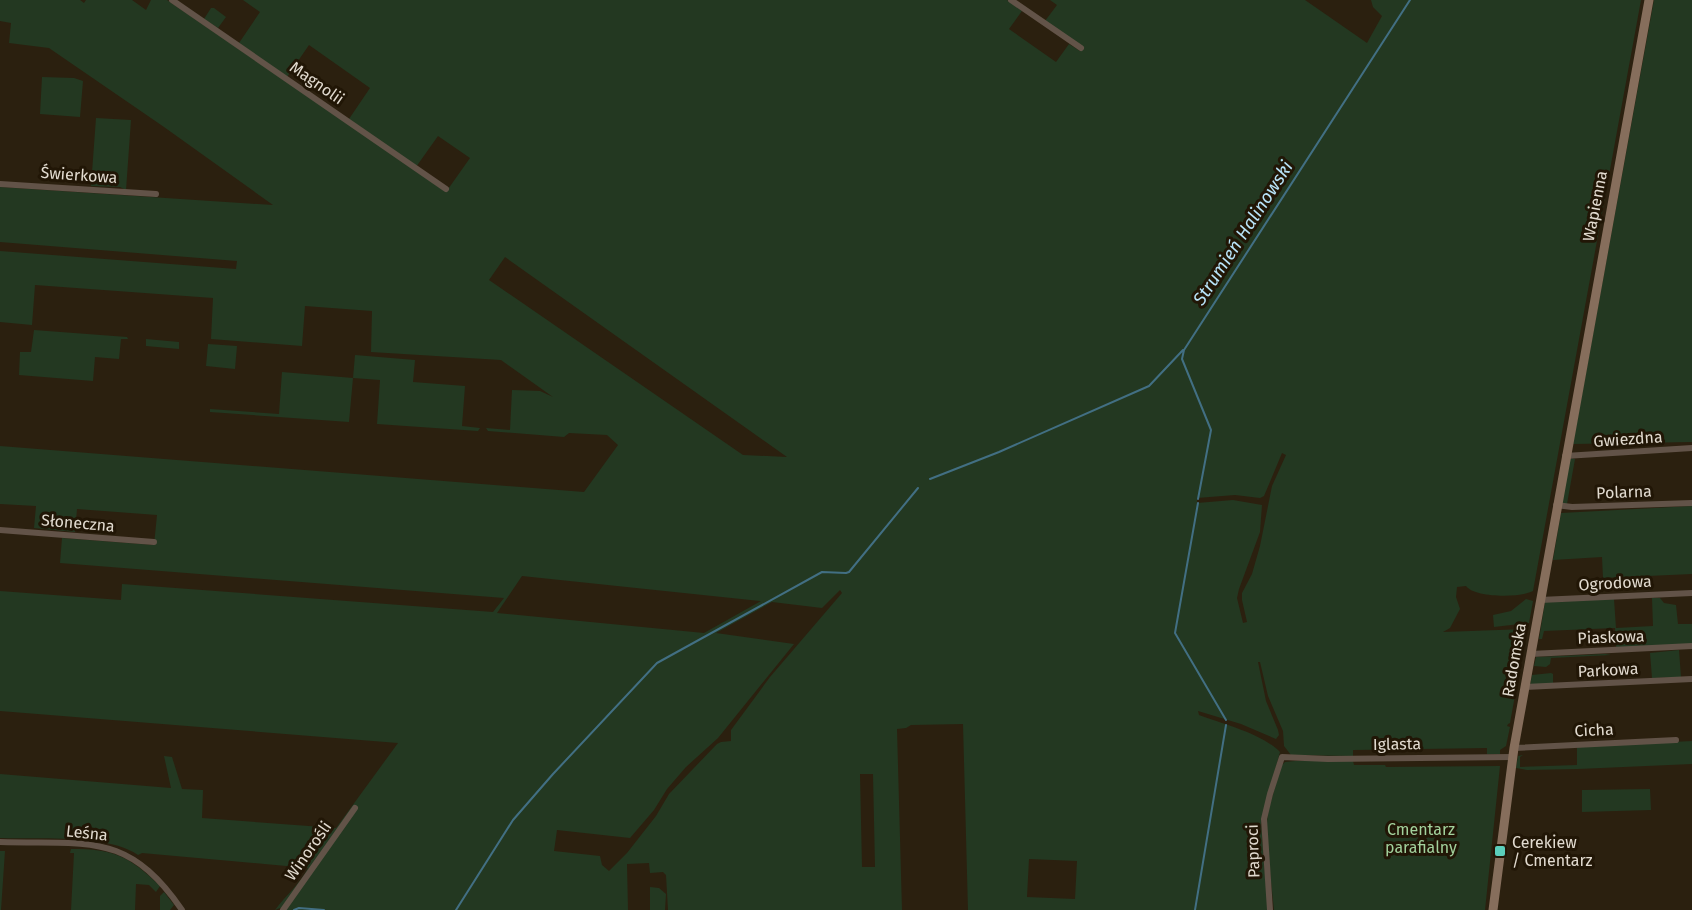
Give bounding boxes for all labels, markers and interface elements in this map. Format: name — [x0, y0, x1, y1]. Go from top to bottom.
street label: Magnolii — [286, 58, 348, 108]
water label: Strumień Halinowski — [1188, 157, 1298, 310]
street label: Świerkowa — [40, 162, 118, 187]
street label: Wapienna — [1579, 169, 1611, 243]
street label: Gwiezdna — [1593, 427, 1663, 451]
street label: Polarna — [1596, 482, 1652, 502]
street label: Słoneczna — [40, 510, 116, 536]
street label: Ogrodowa — [1578, 572, 1652, 594]
street label: Radomska — [1498, 621, 1530, 699]
street label: Piaskowa — [1577, 626, 1645, 648]
street label: Parkowa — [1577, 659, 1639, 681]
street label: Cicha — [1574, 719, 1614, 741]
street label: Iglasta — [1373, 734, 1421, 754]
street label: Winorośli — [281, 818, 335, 884]
park label: Cmentarz parafialny — [1385, 820, 1457, 857]
street label: Leśna — [65, 821, 109, 845]
street label: Paproci — [1243, 824, 1263, 878]
place label: Cerekiew / Cmentarz — [1512, 833, 1592, 870]
marker: Cerekiew / Cmentarz — [1493, 844, 1507, 858]

